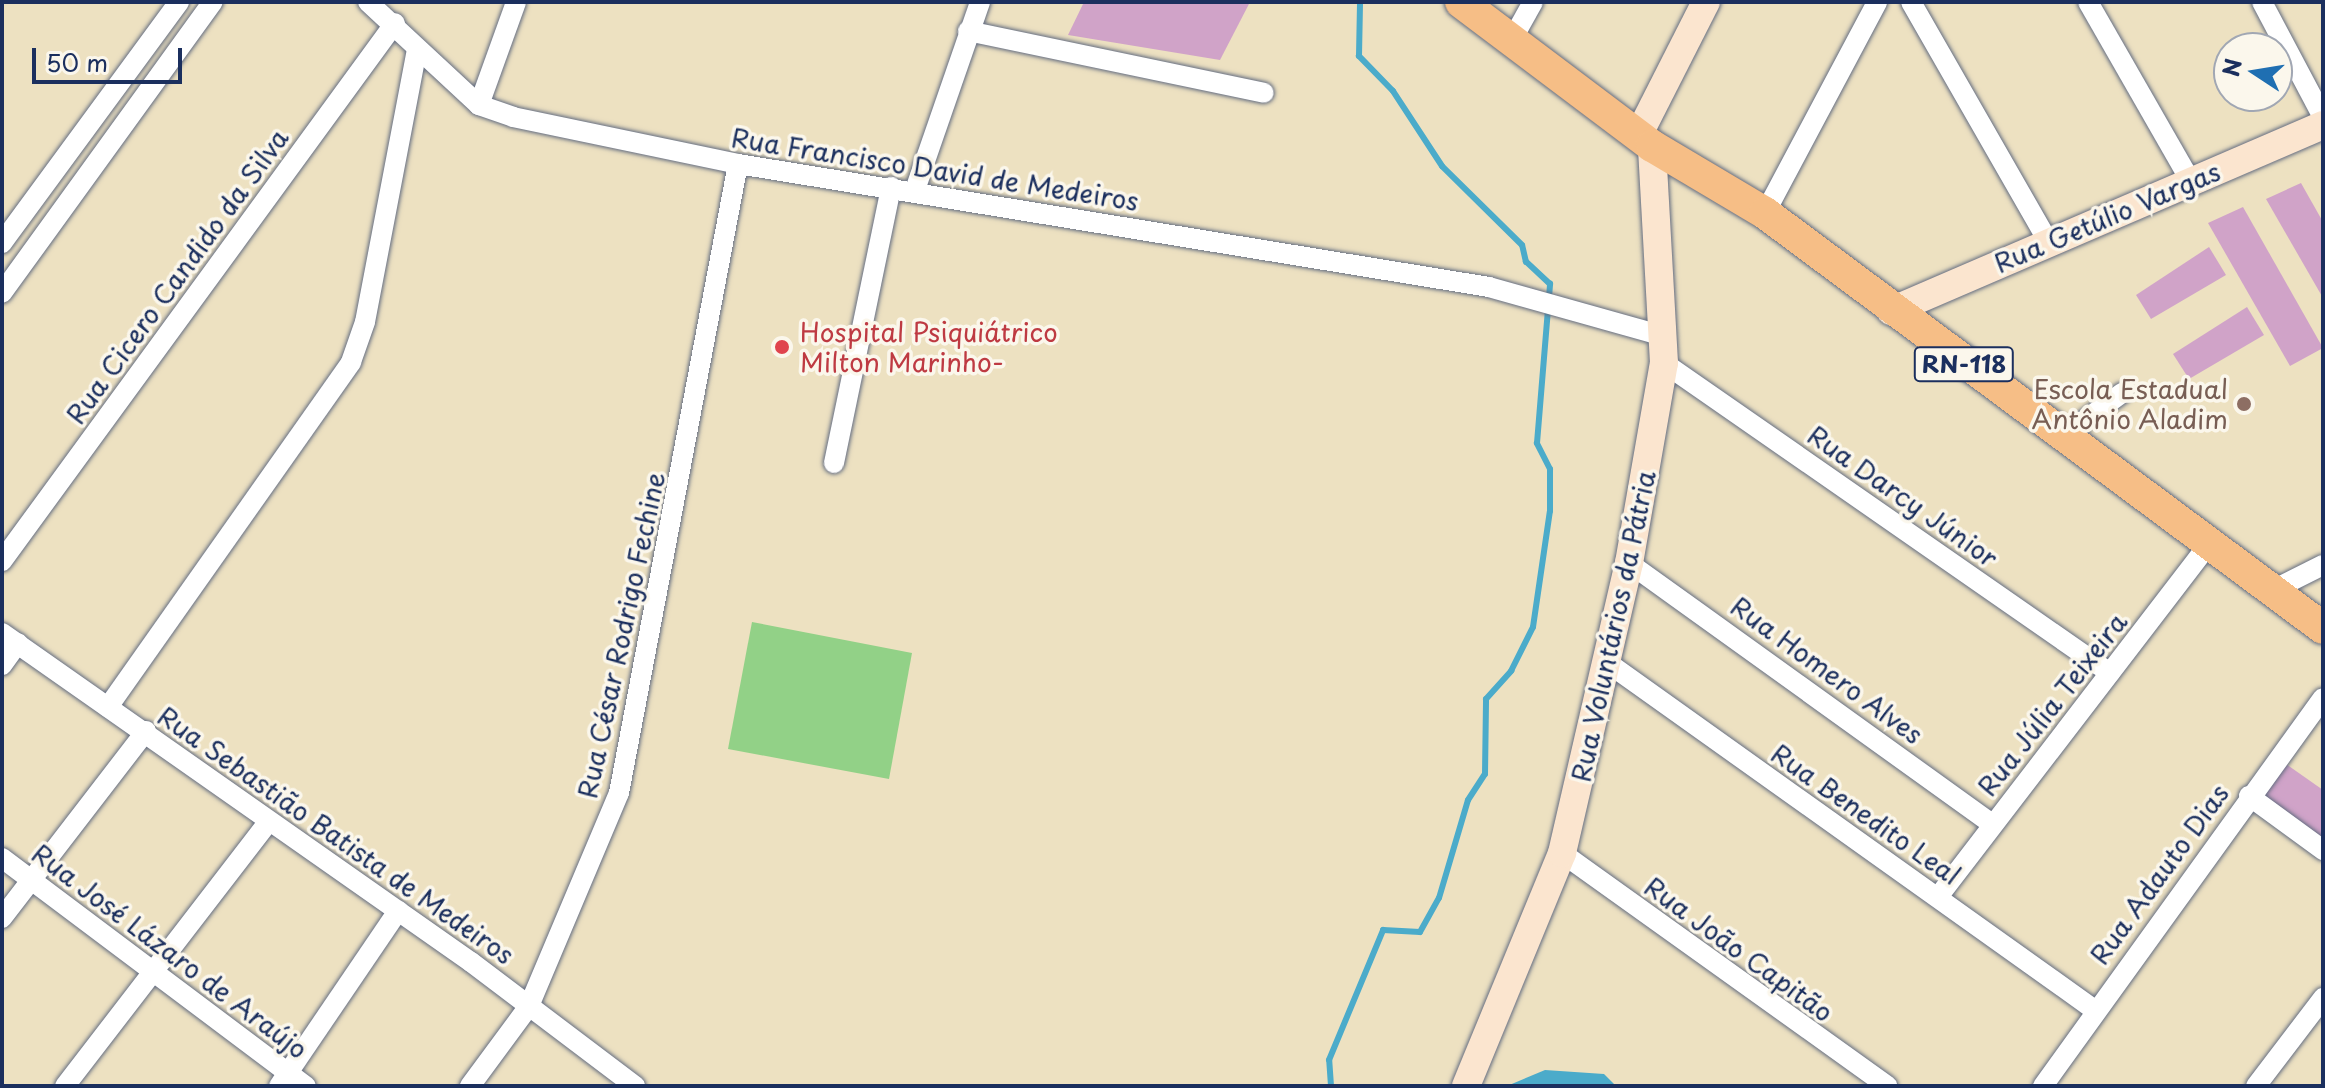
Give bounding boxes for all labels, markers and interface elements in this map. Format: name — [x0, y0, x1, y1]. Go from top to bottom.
scale bar — [36, 32, 186, 82]
north arrow — [2213, 32, 2293, 112]
text: 50 m — [46, 44, 108, 80]
text: N — [2213, 55, 2249, 79]
street label: Rua Francisco David de Medeiros — [727, 121, 1143, 217]
street label: Rua Cicero Candido da Silva — [59, 122, 295, 430]
street label: Rua Getúlio Vargas — [1988, 155, 2226, 279]
place label: Hospital Psiquiátrico Milton Marinho- — [800, 316, 1059, 378]
marker: Hospital Psiquiátrico Milton Marinho- — [771, 336, 793, 358]
road number: RN-118 — [1912, 344, 2016, 384]
place label: Escola Estadual Antônio Aladim — [2030, 373, 2228, 434]
marker: Escola Estadual Antônio Aladim — [2235, 395, 2253, 413]
street label: Rua Darcy Júnior — [1802, 419, 2004, 573]
street label: Rua Voluntários da Pátria — [1564, 466, 1662, 786]
street label: Rua César Rodrigo Fechine — [571, 467, 671, 803]
street label: Rua Homero Alves — [1725, 590, 1929, 750]
street label: Rua Júlia Teixeira — [1971, 606, 2133, 802]
street label: Rua Sebastião Batista de Medeiros — [149, 698, 523, 972]
street label: Rua Benedito Leal — [1764, 736, 1968, 892]
street label: Rua Adauto Dias — [2083, 778, 2235, 970]
street label: Rua José Lázaro de Araújo — [26, 837, 314, 1065]
street label: Rua João Capitão — [1638, 870, 1840, 1028]

